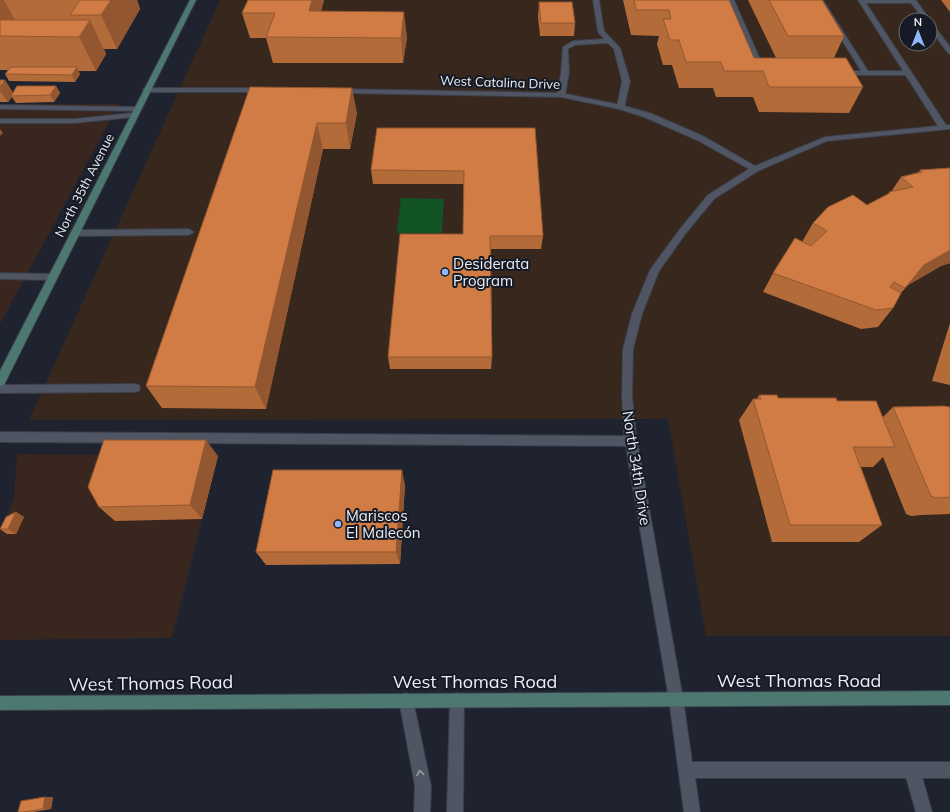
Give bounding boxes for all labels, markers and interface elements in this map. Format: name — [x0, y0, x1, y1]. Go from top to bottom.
north arrow — [898, 12, 938, 52]
text: N — [914, 15, 922, 29]
street label: West Catalina Drive — [440, 72, 560, 92]
street label: North 35th Avenue — [51, 130, 117, 240]
place label: Desiderata Program — [453, 254, 529, 290]
marker: Desiderata Program — [440, 267, 450, 277]
street label: North 34th Drive — [619, 409, 655, 527]
place label: Mariscos El Malecón — [346, 506, 421, 542]
marker: Mariscos El Malecón — [333, 519, 343, 529]
street label: West Thomas Road — [717, 669, 881, 692]
street label: West Thomas Road — [68, 670, 234, 696]
street label: West Thomas Road — [393, 670, 557, 693]
one-way arrow — [417, 770, 425, 776]

